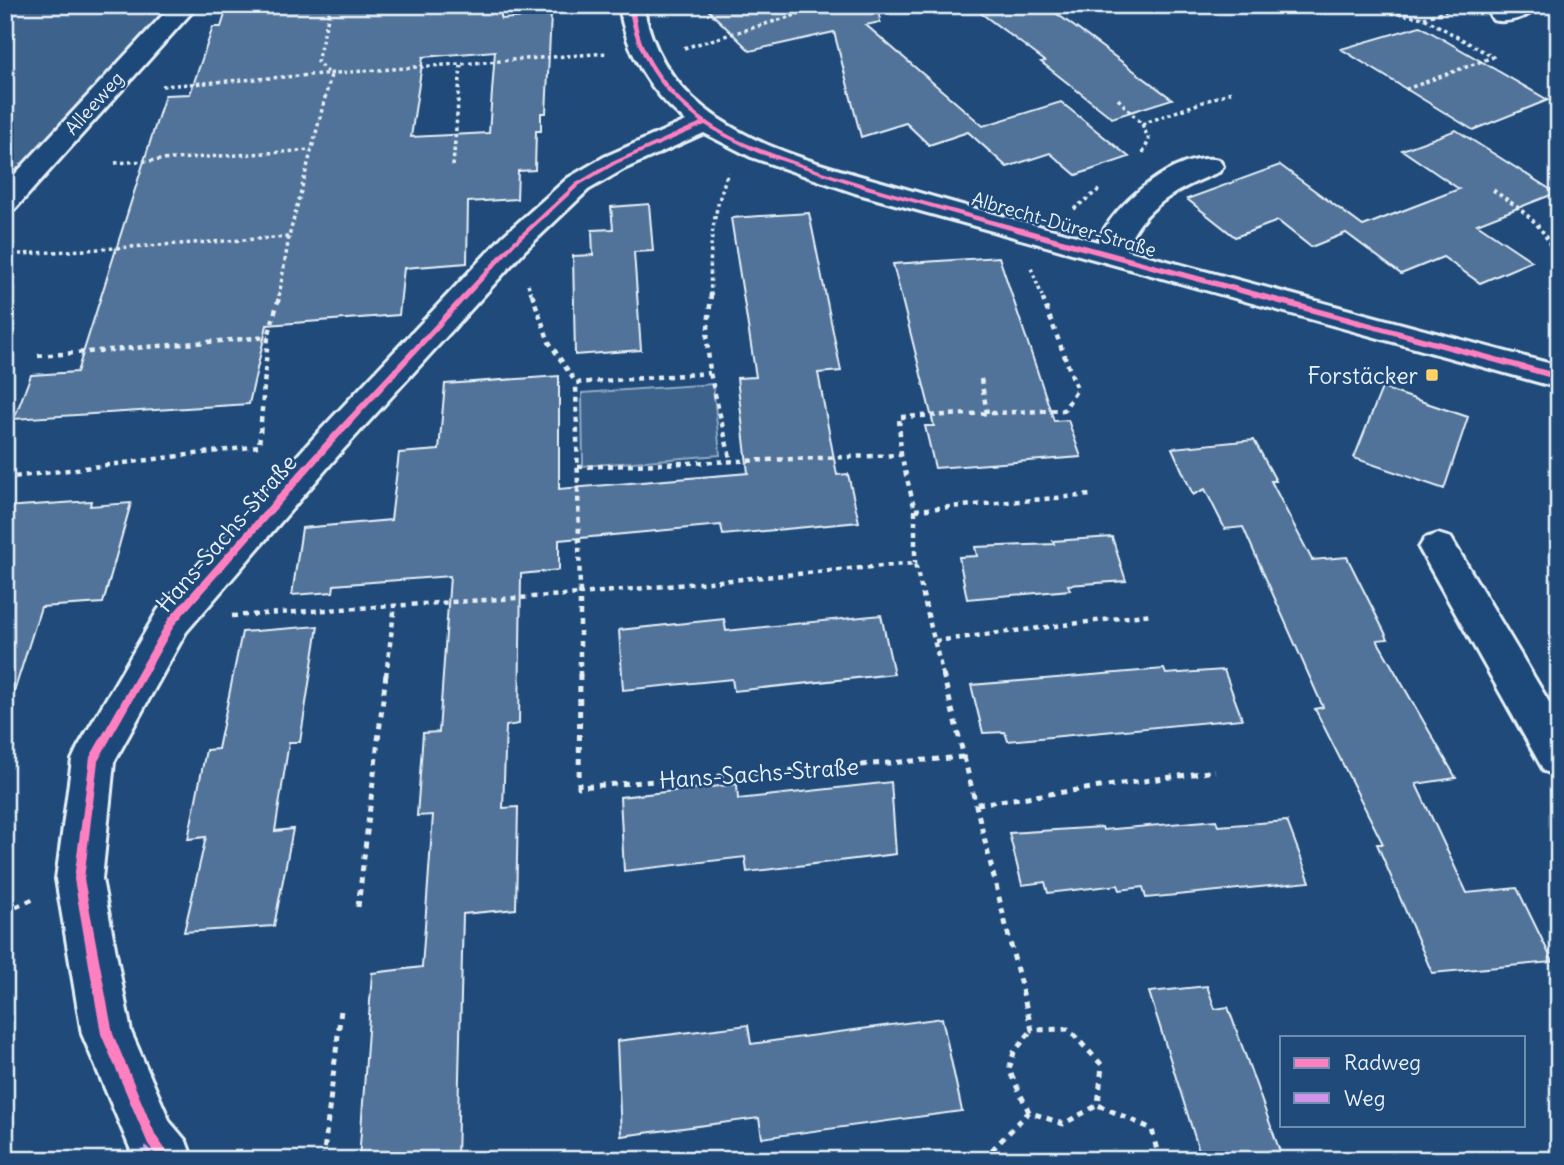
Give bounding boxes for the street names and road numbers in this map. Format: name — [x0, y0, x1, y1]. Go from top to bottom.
street label: Alleeweg — [59, 66, 129, 140]
street label: Albrecht-Dürer-Straße — [969, 186, 1159, 262]
street label: Hans-Sachs-Straße — [149, 448, 303, 618]
street label: Hans-Sachs-Straße — [658, 752, 860, 794]

